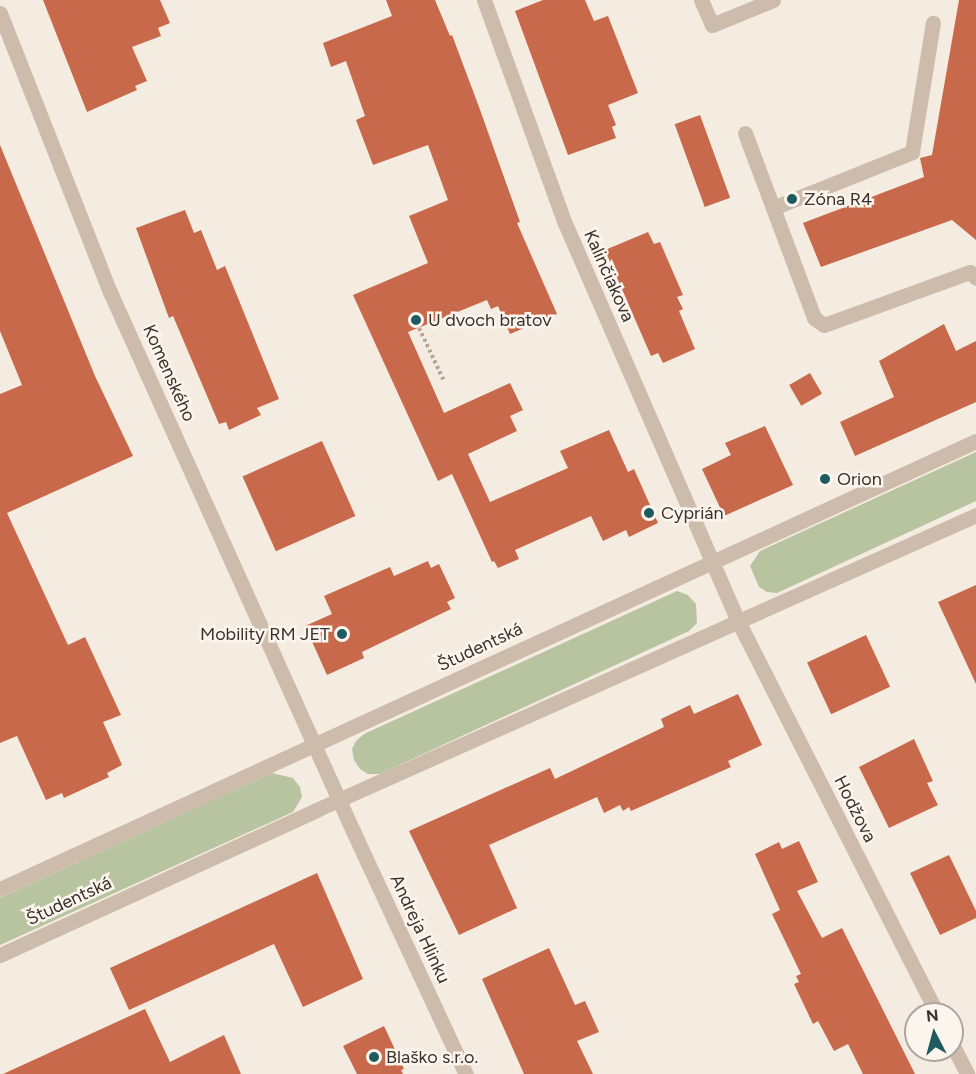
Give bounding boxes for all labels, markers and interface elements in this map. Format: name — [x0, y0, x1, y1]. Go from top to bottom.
place label: Zóna R4 — [804, 188, 872, 210]
marker: Zóna R4 — [785, 192, 799, 206]
street label: Kalinčiakova — [579, 227, 639, 325]
place label: U dvoch bratov — [428, 309, 552, 331]
marker: U dvoch bratov — [409, 313, 423, 327]
street label: Komenského — [138, 321, 200, 425]
place label: Orion — [837, 468, 882, 490]
marker: Orion — [818, 472, 832, 486]
place label: Cyprián — [661, 502, 724, 524]
marker: Cyprián — [642, 506, 656, 520]
street label: Študentská — [434, 618, 526, 676]
place label: Mobility RM JET — [200, 623, 330, 645]
marker: Mobility RM JET — [335, 627, 349, 641]
street label: Hodžova — [829, 772, 881, 846]
street label: Andreja Hlinku — [385, 871, 455, 987]
street label: Študentská — [23, 872, 115, 930]
north arrow — [904, 1002, 964, 1062]
text: N — [925, 1005, 939, 1026]
place label: Blaško s.r.o. — [386, 1046, 478, 1068]
marker: Blaško s.r.o. — [367, 1050, 381, 1064]

